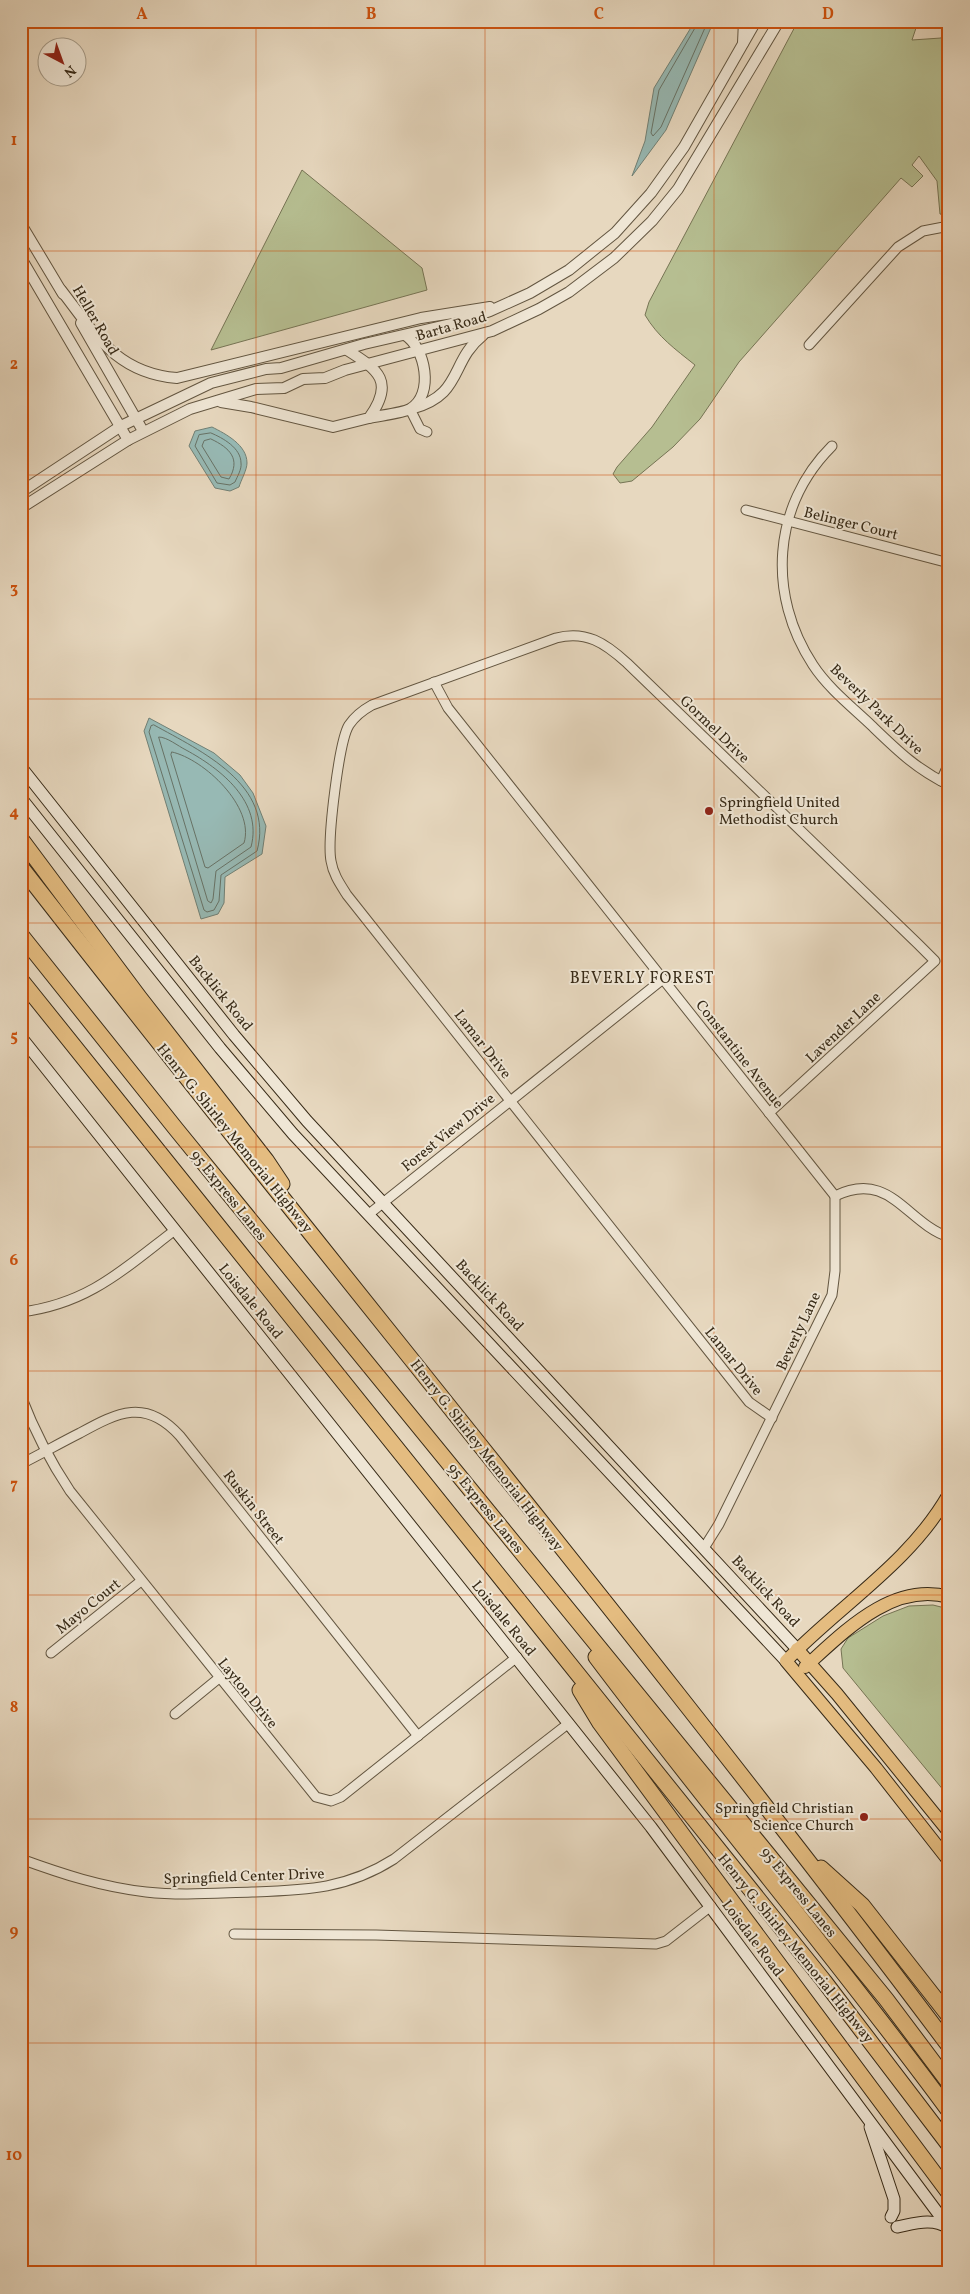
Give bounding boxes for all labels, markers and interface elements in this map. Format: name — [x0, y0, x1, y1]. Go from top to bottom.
text: A — [136, 4, 148, 26]
text: B — [366, 4, 377, 26]
text: C — [594, 4, 604, 26]
text: D — [822, 4, 834, 26]
north arrow — [38, 38, 88, 88]
text: N — [59, 60, 80, 81]
text: 1 — [11, 130, 17, 152]
street label: Heller Road — [66, 282, 123, 360]
street label: Barta Road — [414, 307, 489, 348]
text: 2 — [10, 354, 18, 376]
street label: Belinger Court — [801, 503, 900, 546]
text: 3 — [10, 578, 18, 600]
street label: Beverly Park Drive — [824, 660, 927, 760]
street label: Gormel Drive — [674, 691, 754, 769]
place label: Springfield United Methodist Church — [719, 793, 840, 831]
text: 4 — [9, 802, 19, 824]
marker: Springfield United Methodist Church — [703, 805, 715, 817]
street label: Backlick Road — [183, 952, 257, 1036]
district label: BEVERLY FOREST — [570, 968, 714, 990]
street label: Lavender Lane — [802, 988, 886, 1069]
street label: Constantine Avenue — [690, 996, 788, 1114]
street label: Lamar Drive — [448, 1006, 515, 1084]
text: 5 — [10, 1026, 18, 1048]
street label: Henry G. Shirley Memorial Highway — [151, 1040, 317, 1238]
street label: Forest View Drive — [398, 1089, 500, 1178]
street label: 95 Express Lanes — [185, 1146, 271, 1246]
text: 6 — [10, 1250, 19, 1272]
street label: Backlick Road — [450, 1255, 528, 1337]
street label: Loisdale Road — [213, 1260, 287, 1344]
street label: Beverly Lane — [772, 1289, 827, 1374]
street label: Lamar Drive — [699, 1323, 767, 1401]
street label: Henry G. Shirley Memorial Highway — [404, 1356, 567, 1556]
street label: 95 Express Lanes — [442, 1459, 528, 1559]
street label: Ruskin Street — [217, 1466, 289, 1549]
text: 7 — [10, 1474, 18, 1496]
street label: Backlick Road — [726, 1551, 804, 1633]
street label: Mayo Court — [52, 1575, 126, 1640]
street label: Loisdale Road — [466, 1577, 540, 1661]
street label: Layton Drive — [212, 1654, 282, 1734]
text: 8 — [10, 1697, 18, 1719]
place label: Springfield Christian Science Church — [715, 1799, 854, 1837]
marker: Springfield Christian Science Church — [858, 1811, 870, 1823]
street label: 95 Express Lanes — [755, 1843, 841, 1943]
street label: Henry G. Shirley Memorial Highway — [712, 1850, 878, 2048]
street label: Springfield Center Drive — [163, 1864, 325, 1891]
street label: Loisdale Road — [716, 1896, 788, 1982]
text: 9 — [10, 1921, 19, 1943]
text: 10 — [6, 2145, 22, 2167]

